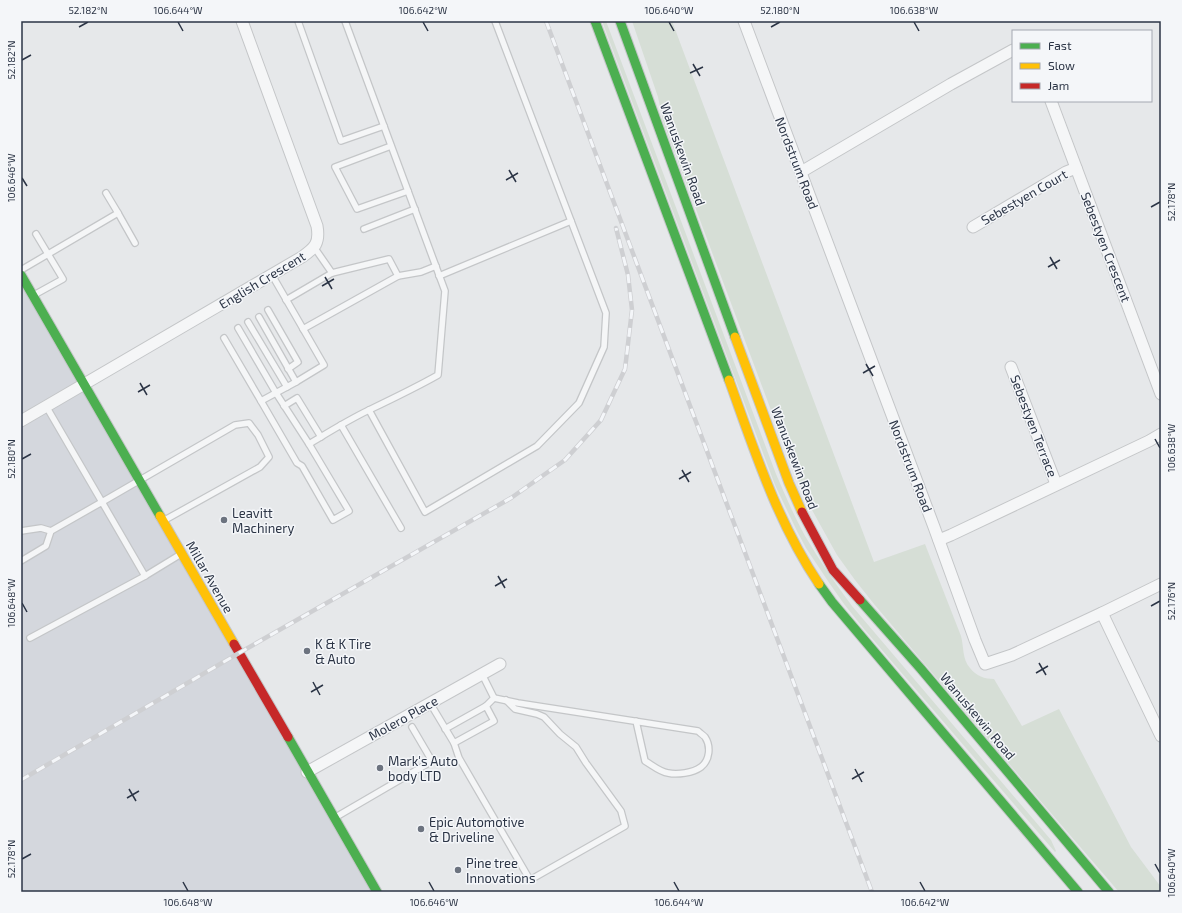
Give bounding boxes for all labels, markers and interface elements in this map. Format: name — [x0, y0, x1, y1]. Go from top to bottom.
text: 52.182°N — [68, 4, 108, 16]
text: 106.644°W — [153, 4, 203, 16]
text: 106.642°W — [399, 4, 448, 16]
text: 106.640°W — [644, 4, 694, 16]
text: 52.180°N — [760, 4, 800, 16]
text: 106.638°W — [890, 4, 939, 16]
legend — [1012, 30, 1152, 102]
text: Fast — [1048, 38, 1072, 52]
text: 52.182°N — [5, 40, 17, 80]
text: Slow — [1048, 58, 1075, 72]
text: Jam — [1048, 78, 1069, 92]
street label: Wanuskewin Road — [657, 100, 709, 208]
street label: Nordstrum Road — [772, 115, 822, 211]
text: 106.646°W — [5, 153, 17, 202]
street label: Sebestyen Court — [978, 166, 1070, 228]
text: 52.178°N — [1165, 183, 1177, 221]
street label: Sebestyen Crescent — [1078, 190, 1134, 304]
street label: English Crescent — [216, 248, 308, 312]
street label: Sebestyen Terrace — [1007, 373, 1061, 479]
street label: Wanuskewin Road — [768, 404, 822, 512]
street label: Nordstrum Road — [886, 418, 936, 514]
text: 106.638°W — [1165, 423, 1177, 472]
text: 52.180°N — [5, 439, 17, 479]
place label: Leavitt Machinery — [232, 505, 294, 536]
marker: Leavitt Machinery — [219, 515, 229, 525]
street label: Millar Avenue — [183, 538, 237, 616]
text: 106.648°W — [5, 578, 17, 628]
text: 52.176°N — [1165, 582, 1177, 620]
place label: K & K Tire & Auto — [315, 636, 371, 667]
marker: K & K Tire & Auto — [302, 646, 312, 656]
street label: Wanuskewin Road — [937, 669, 1019, 763]
street label: Molero Place — [366, 692, 441, 744]
place label: Mark's Auto body LTD — [388, 753, 458, 784]
marker: Mark's Auto body LTD — [375, 763, 385, 773]
place label: Epic Automotive & Driveline — [429, 814, 525, 845]
marker: Epic Automotive & Driveline — [416, 824, 426, 834]
text: 52.178°N — [5, 840, 17, 878]
text: 106.640°W — [1165, 848, 1177, 898]
place label: Pine tree Innovations — [466, 855, 536, 886]
marker: Pine tree Innovations — [453, 865, 463, 875]
text: 106.648°W — [163, 896, 213, 908]
text: 106.646°W — [410, 896, 459, 908]
text: 106.644°W — [654, 896, 704, 908]
text: 106.642°W — [901, 896, 950, 908]

